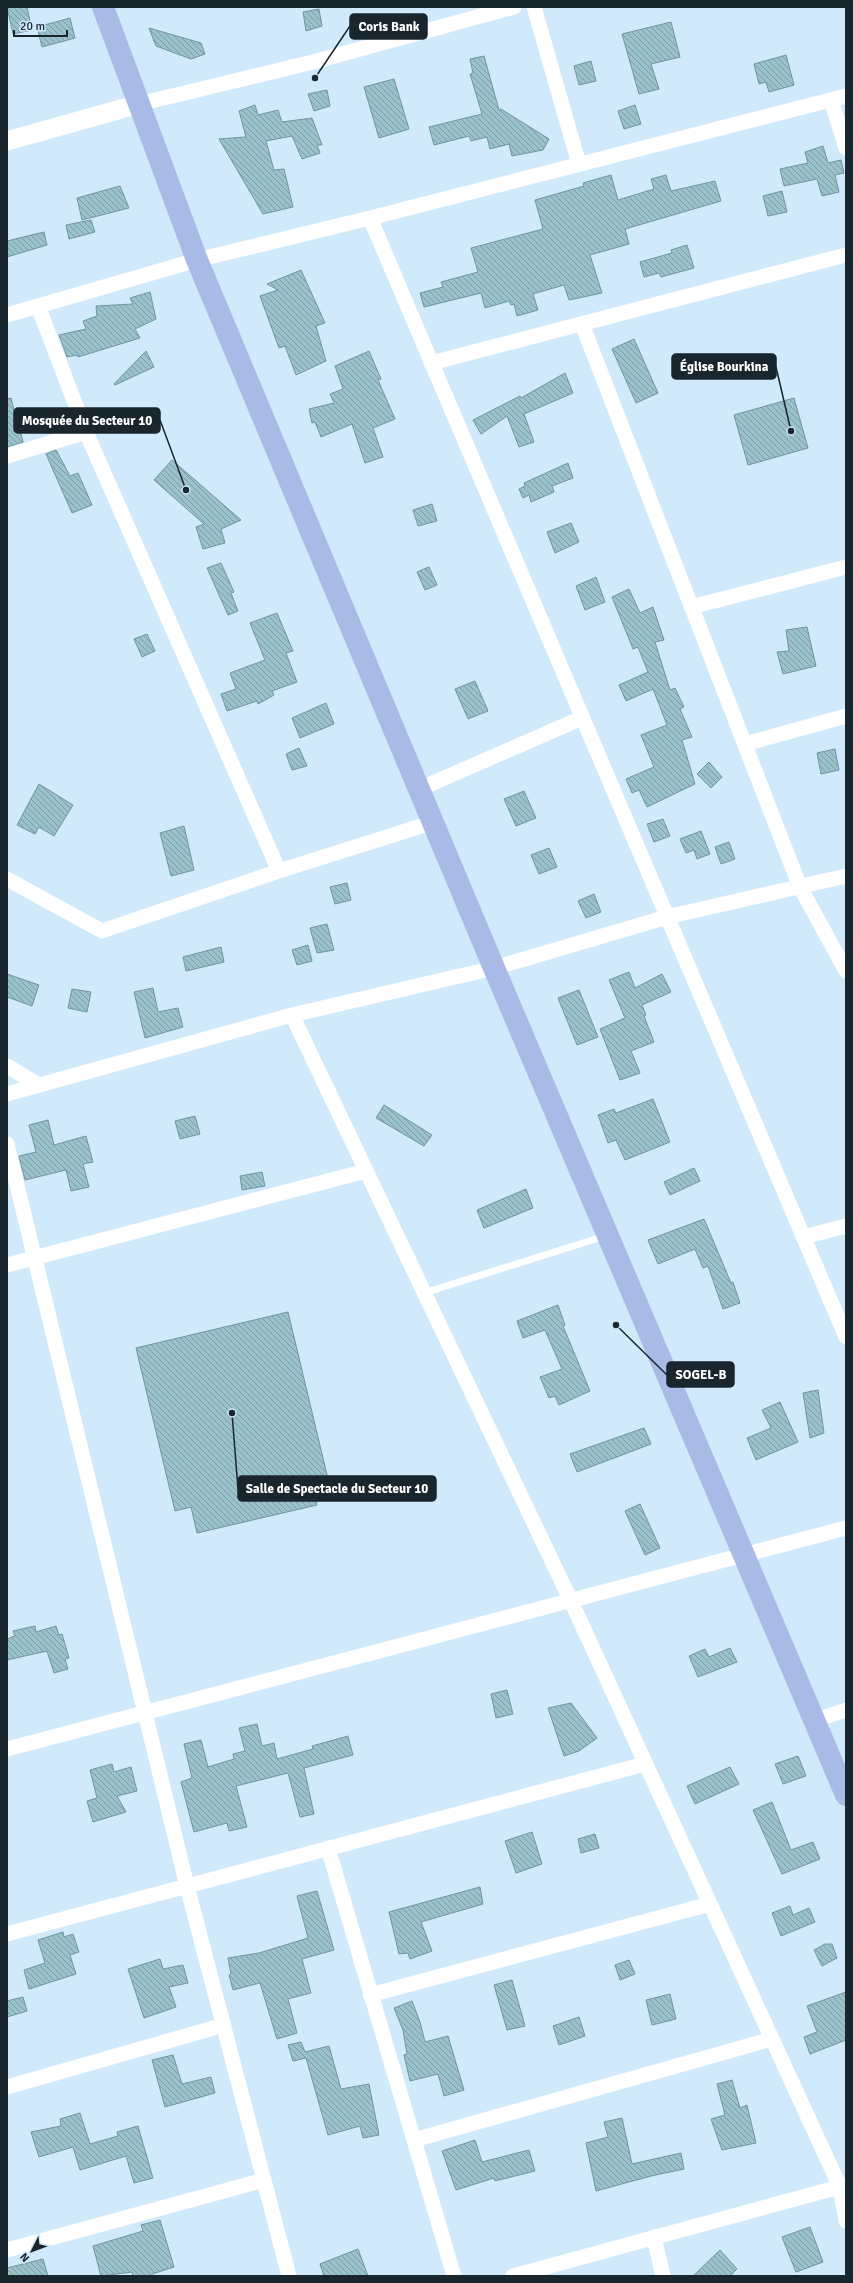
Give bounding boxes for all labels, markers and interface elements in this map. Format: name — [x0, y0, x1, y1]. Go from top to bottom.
scale bar — [14, 12, 67, 38]
callout: Coris Bank — [350, 14, 427, 39]
text: 20 m — [20, 19, 45, 34]
text: Coris Bank — [358, 19, 420, 35]
callout: Église Bourkina — [672, 354, 776, 379]
text: Église Bourkina — [680, 358, 769, 375]
callout: Mosquée du Secteur 10 — [14, 408, 160, 433]
text: Mosquée du Secteur 10 — [22, 413, 152, 429]
callout: SOGEL-B — [667, 1362, 734, 1387]
text: SOGEL-B — [676, 1367, 726, 1383]
callout: Salle de Spectacle du Secteur 10 — [238, 1476, 436, 1501]
text: Salle de Spectacle du Secteur 10 — [246, 1481, 428, 1497]
north arrow — [12, 2231, 52, 2271]
text: N — [18, 2250, 32, 2265]

